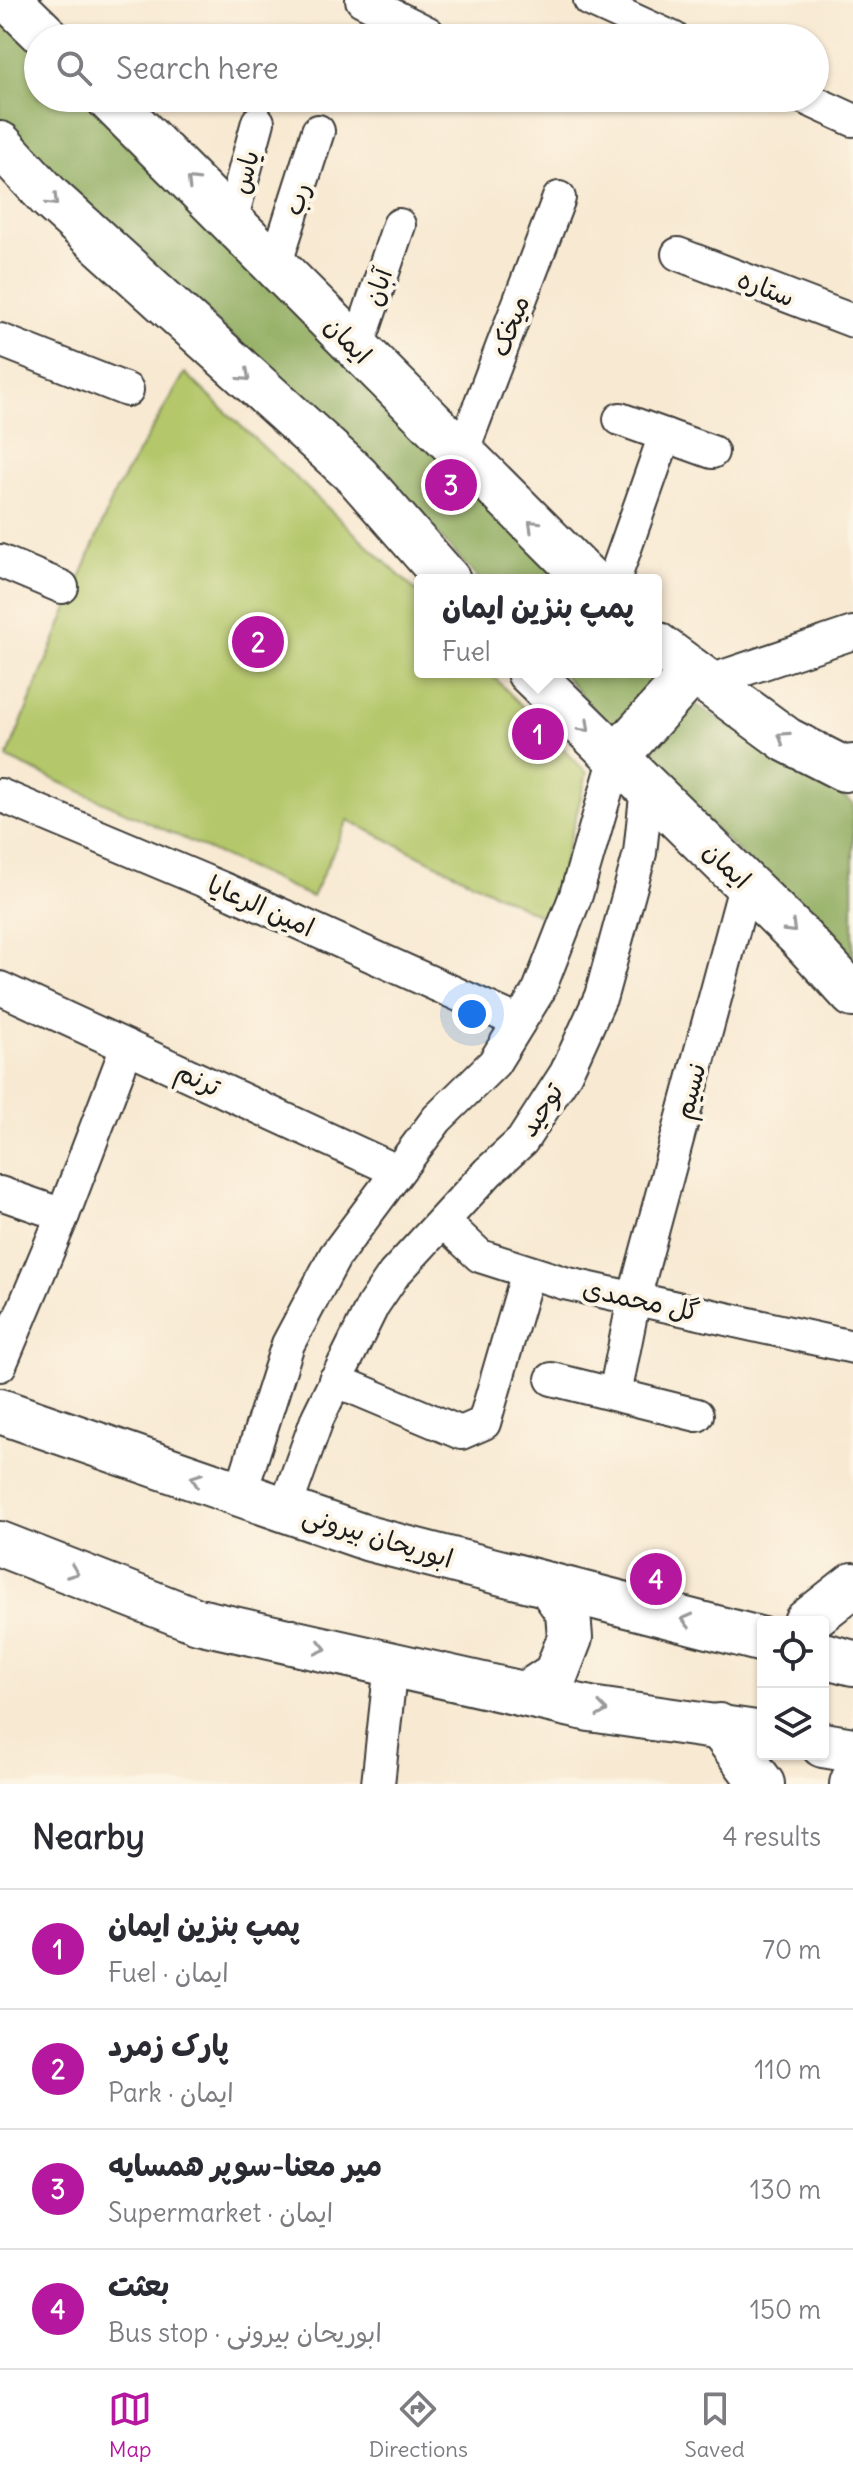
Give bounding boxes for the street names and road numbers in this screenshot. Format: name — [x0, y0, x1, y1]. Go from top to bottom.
street label: یاس — [223, 146, 266, 197]
street label: رب — [276, 178, 317, 220]
street label: آبان — [356, 262, 400, 310]
street label: ستاره — [733, 262, 799, 313]
street label: میخک — [483, 291, 536, 361]
street label: ایمان — [318, 309, 379, 370]
street label: ایمان — [697, 834, 758, 895]
street label: امین الرعایا — [203, 867, 320, 944]
street label: ترنم — [169, 1054, 226, 1107]
street label: نسیم — [666, 1059, 717, 1124]
street label: توحید — [511, 1076, 570, 1143]
street label: گل محمدی — [580, 1271, 703, 1328]
street label: ابوریحان بیرونی — [299, 1498, 457, 1576]

